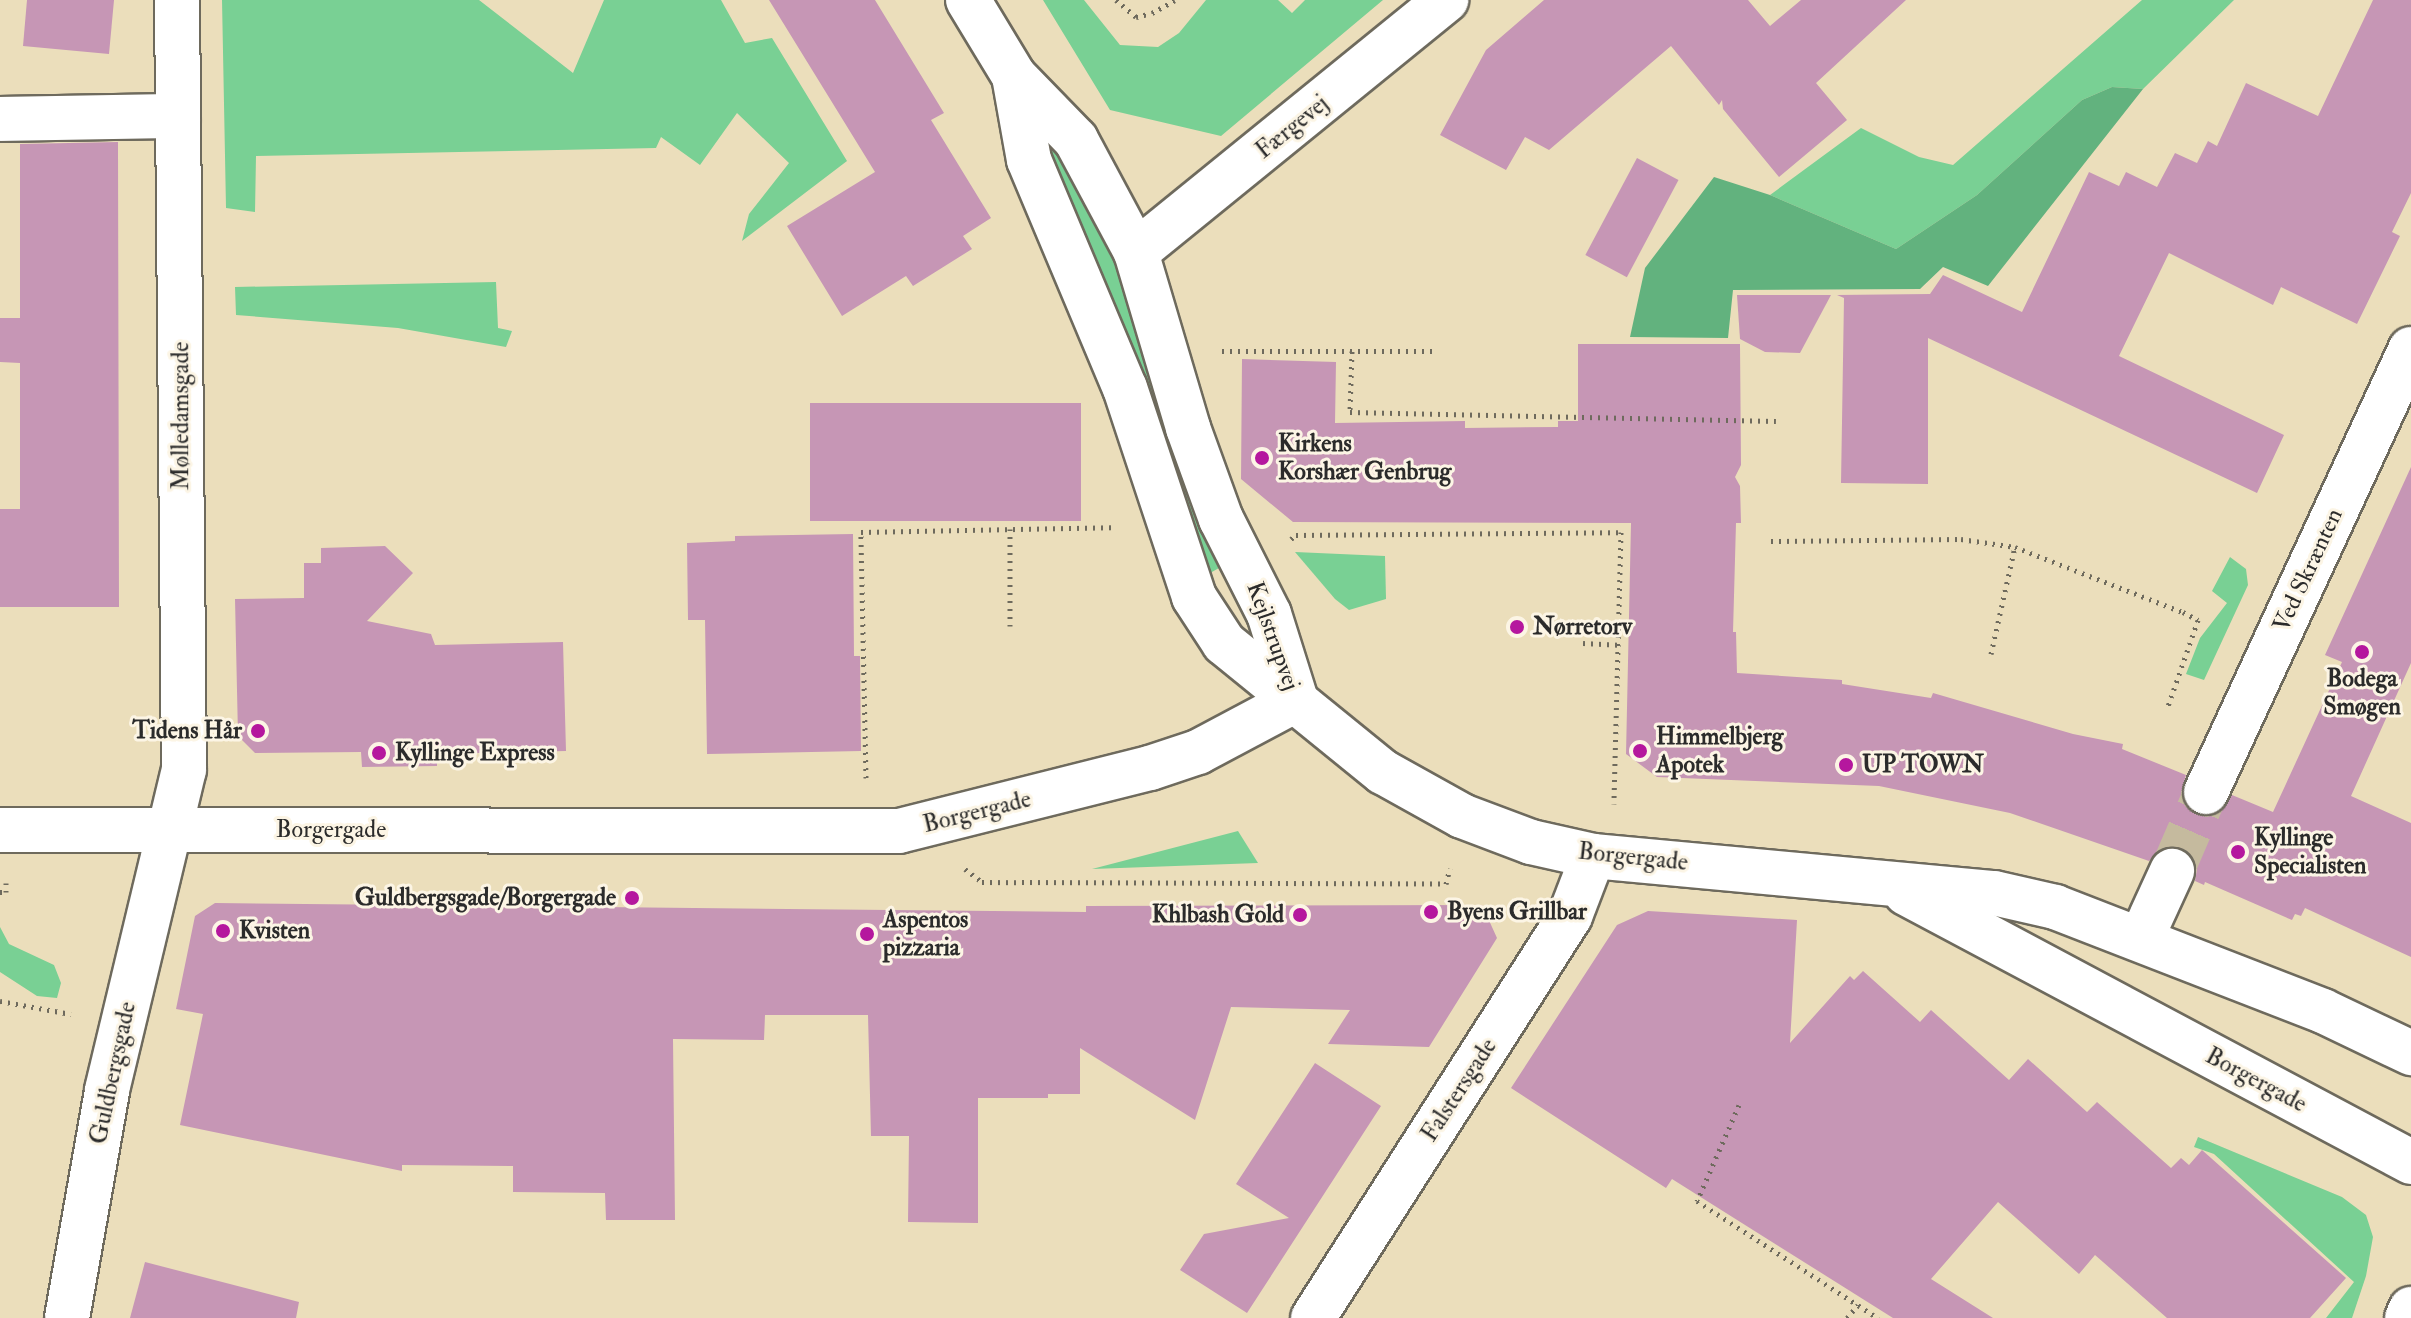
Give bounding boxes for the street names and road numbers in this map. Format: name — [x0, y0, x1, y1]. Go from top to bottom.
street label: Færgevej — [1250, 89, 1334, 165]
street label: Mølledamsgade — [167, 342, 195, 490]
street label: Ved Skrænten — [2267, 504, 2349, 636]
street label: Kejlstrupvej — [1240, 578, 1306, 694]
street label: Borgergade — [920, 785, 1034, 839]
street label: Borgergade — [276, 816, 386, 844]
street label: Borgergade — [1577, 837, 1689, 877]
street label: Guldbergsgade — [84, 999, 142, 1147]
street label: Falstersgade — [1415, 1033, 1503, 1147]
street label: Borgergade — [2201, 1041, 2311, 1119]

